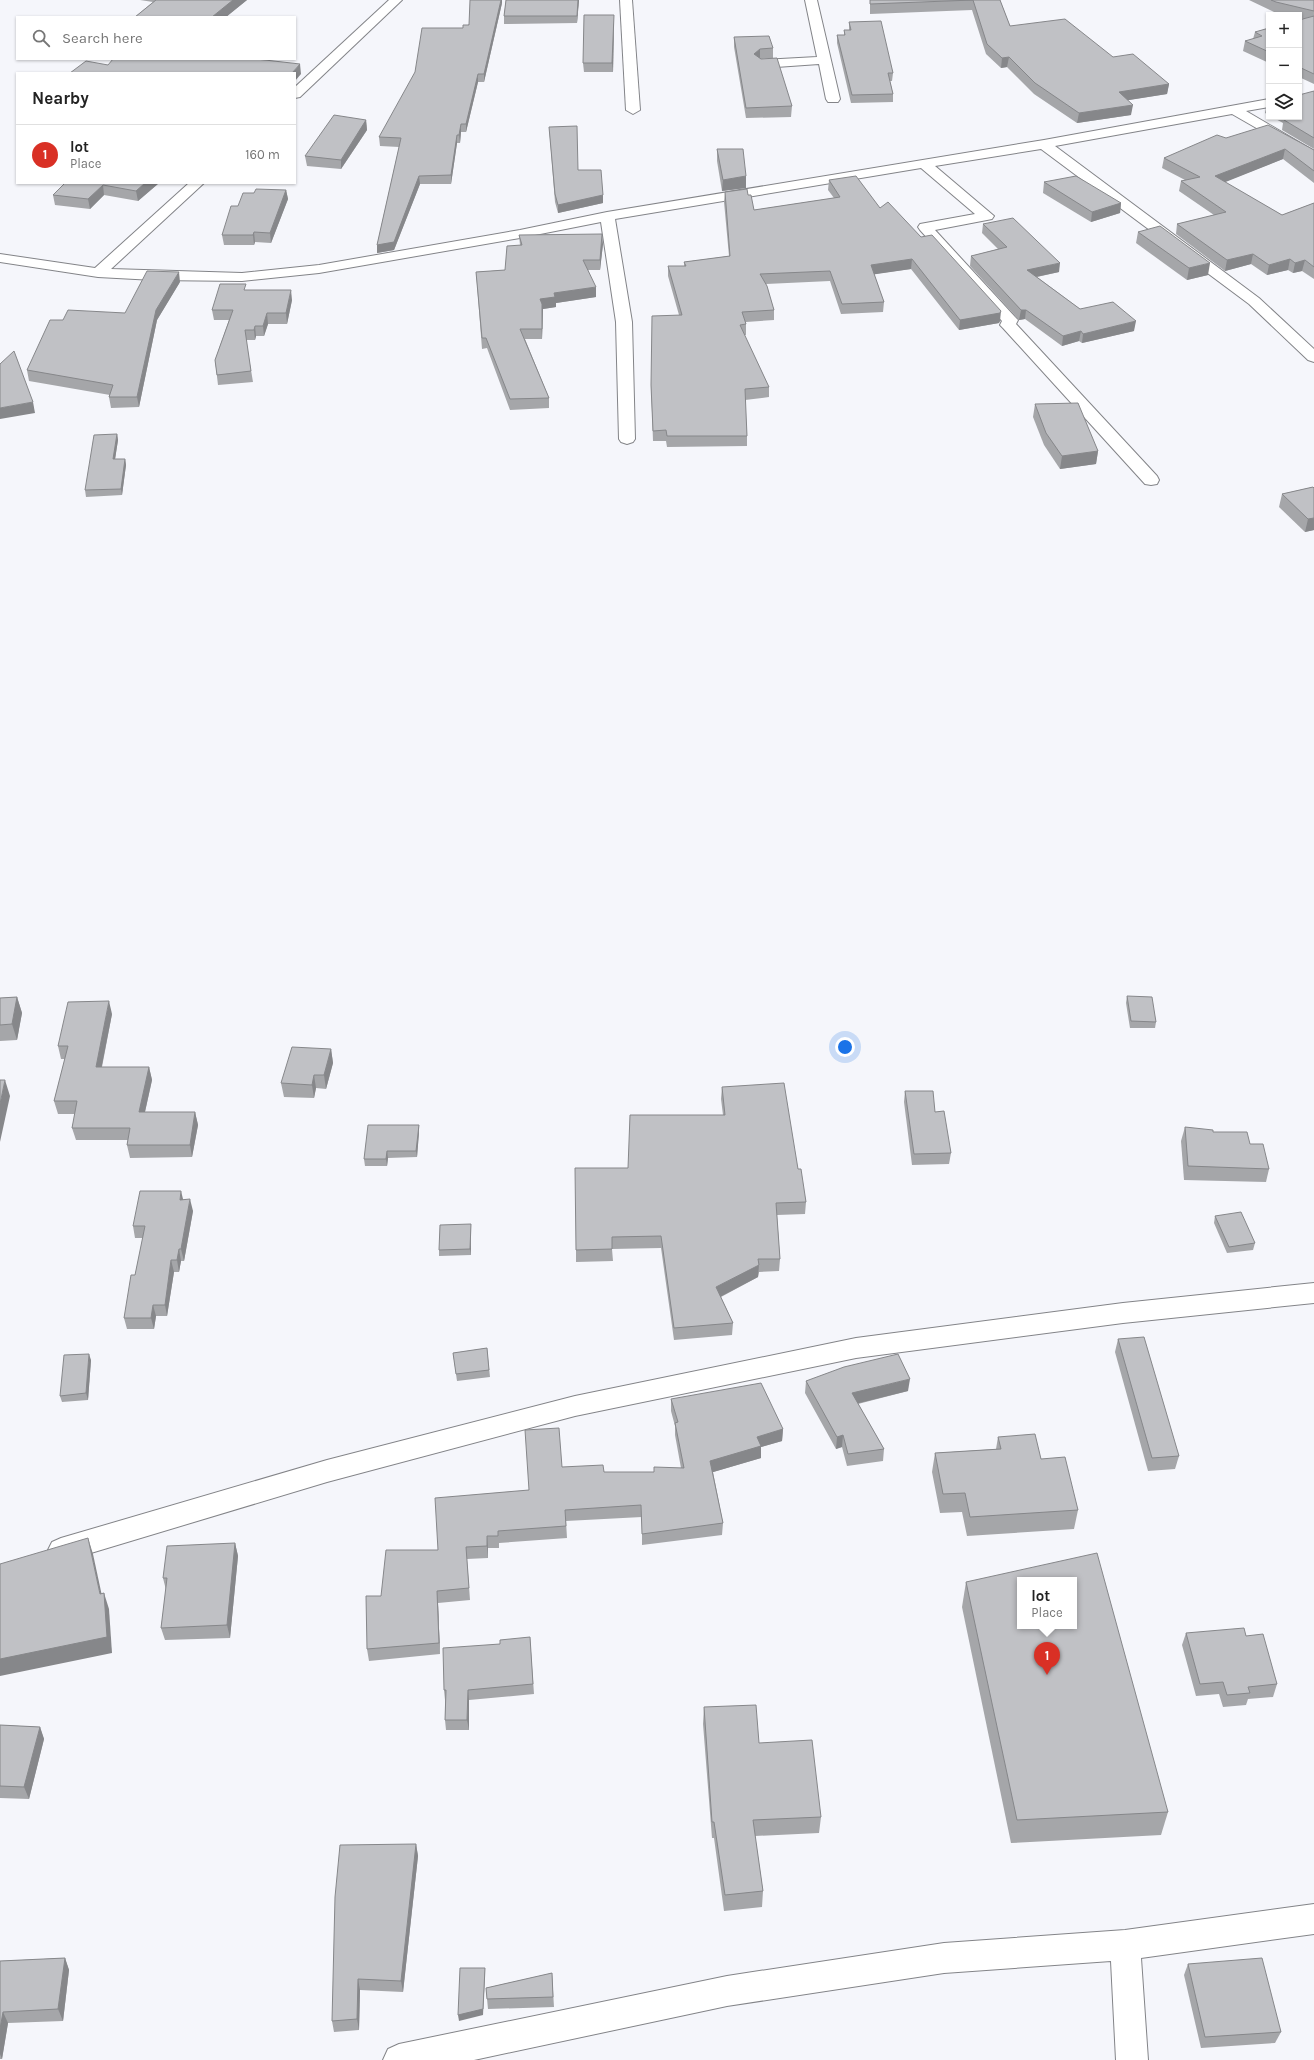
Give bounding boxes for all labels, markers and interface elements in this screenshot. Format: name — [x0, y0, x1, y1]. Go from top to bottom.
map controls — [1266, 12, 1302, 120]
button: + — [1266, 12, 1302, 48]
search box — [16, 16, 296, 60]
icon: search — [30, 27, 52, 49]
text: Search here — [62, 29, 143, 47]
button: − — [1266, 48, 1302, 84]
button: layers — [1266, 84, 1302, 120]
text: Nearby — [32, 88, 89, 108]
text: lot — [70, 138, 89, 156]
text: 1 — [43, 147, 47, 162]
text: 160 m — [245, 147, 280, 162]
text: Place — [70, 156, 101, 171]
your location — [835, 1037, 855, 1057]
popup — [1017, 1577, 1077, 1629]
text: lot — [1031, 1587, 1050, 1605]
text: Place — [1031, 1605, 1063, 1620]
pin: 1 — [1034, 1642, 1060, 1675]

